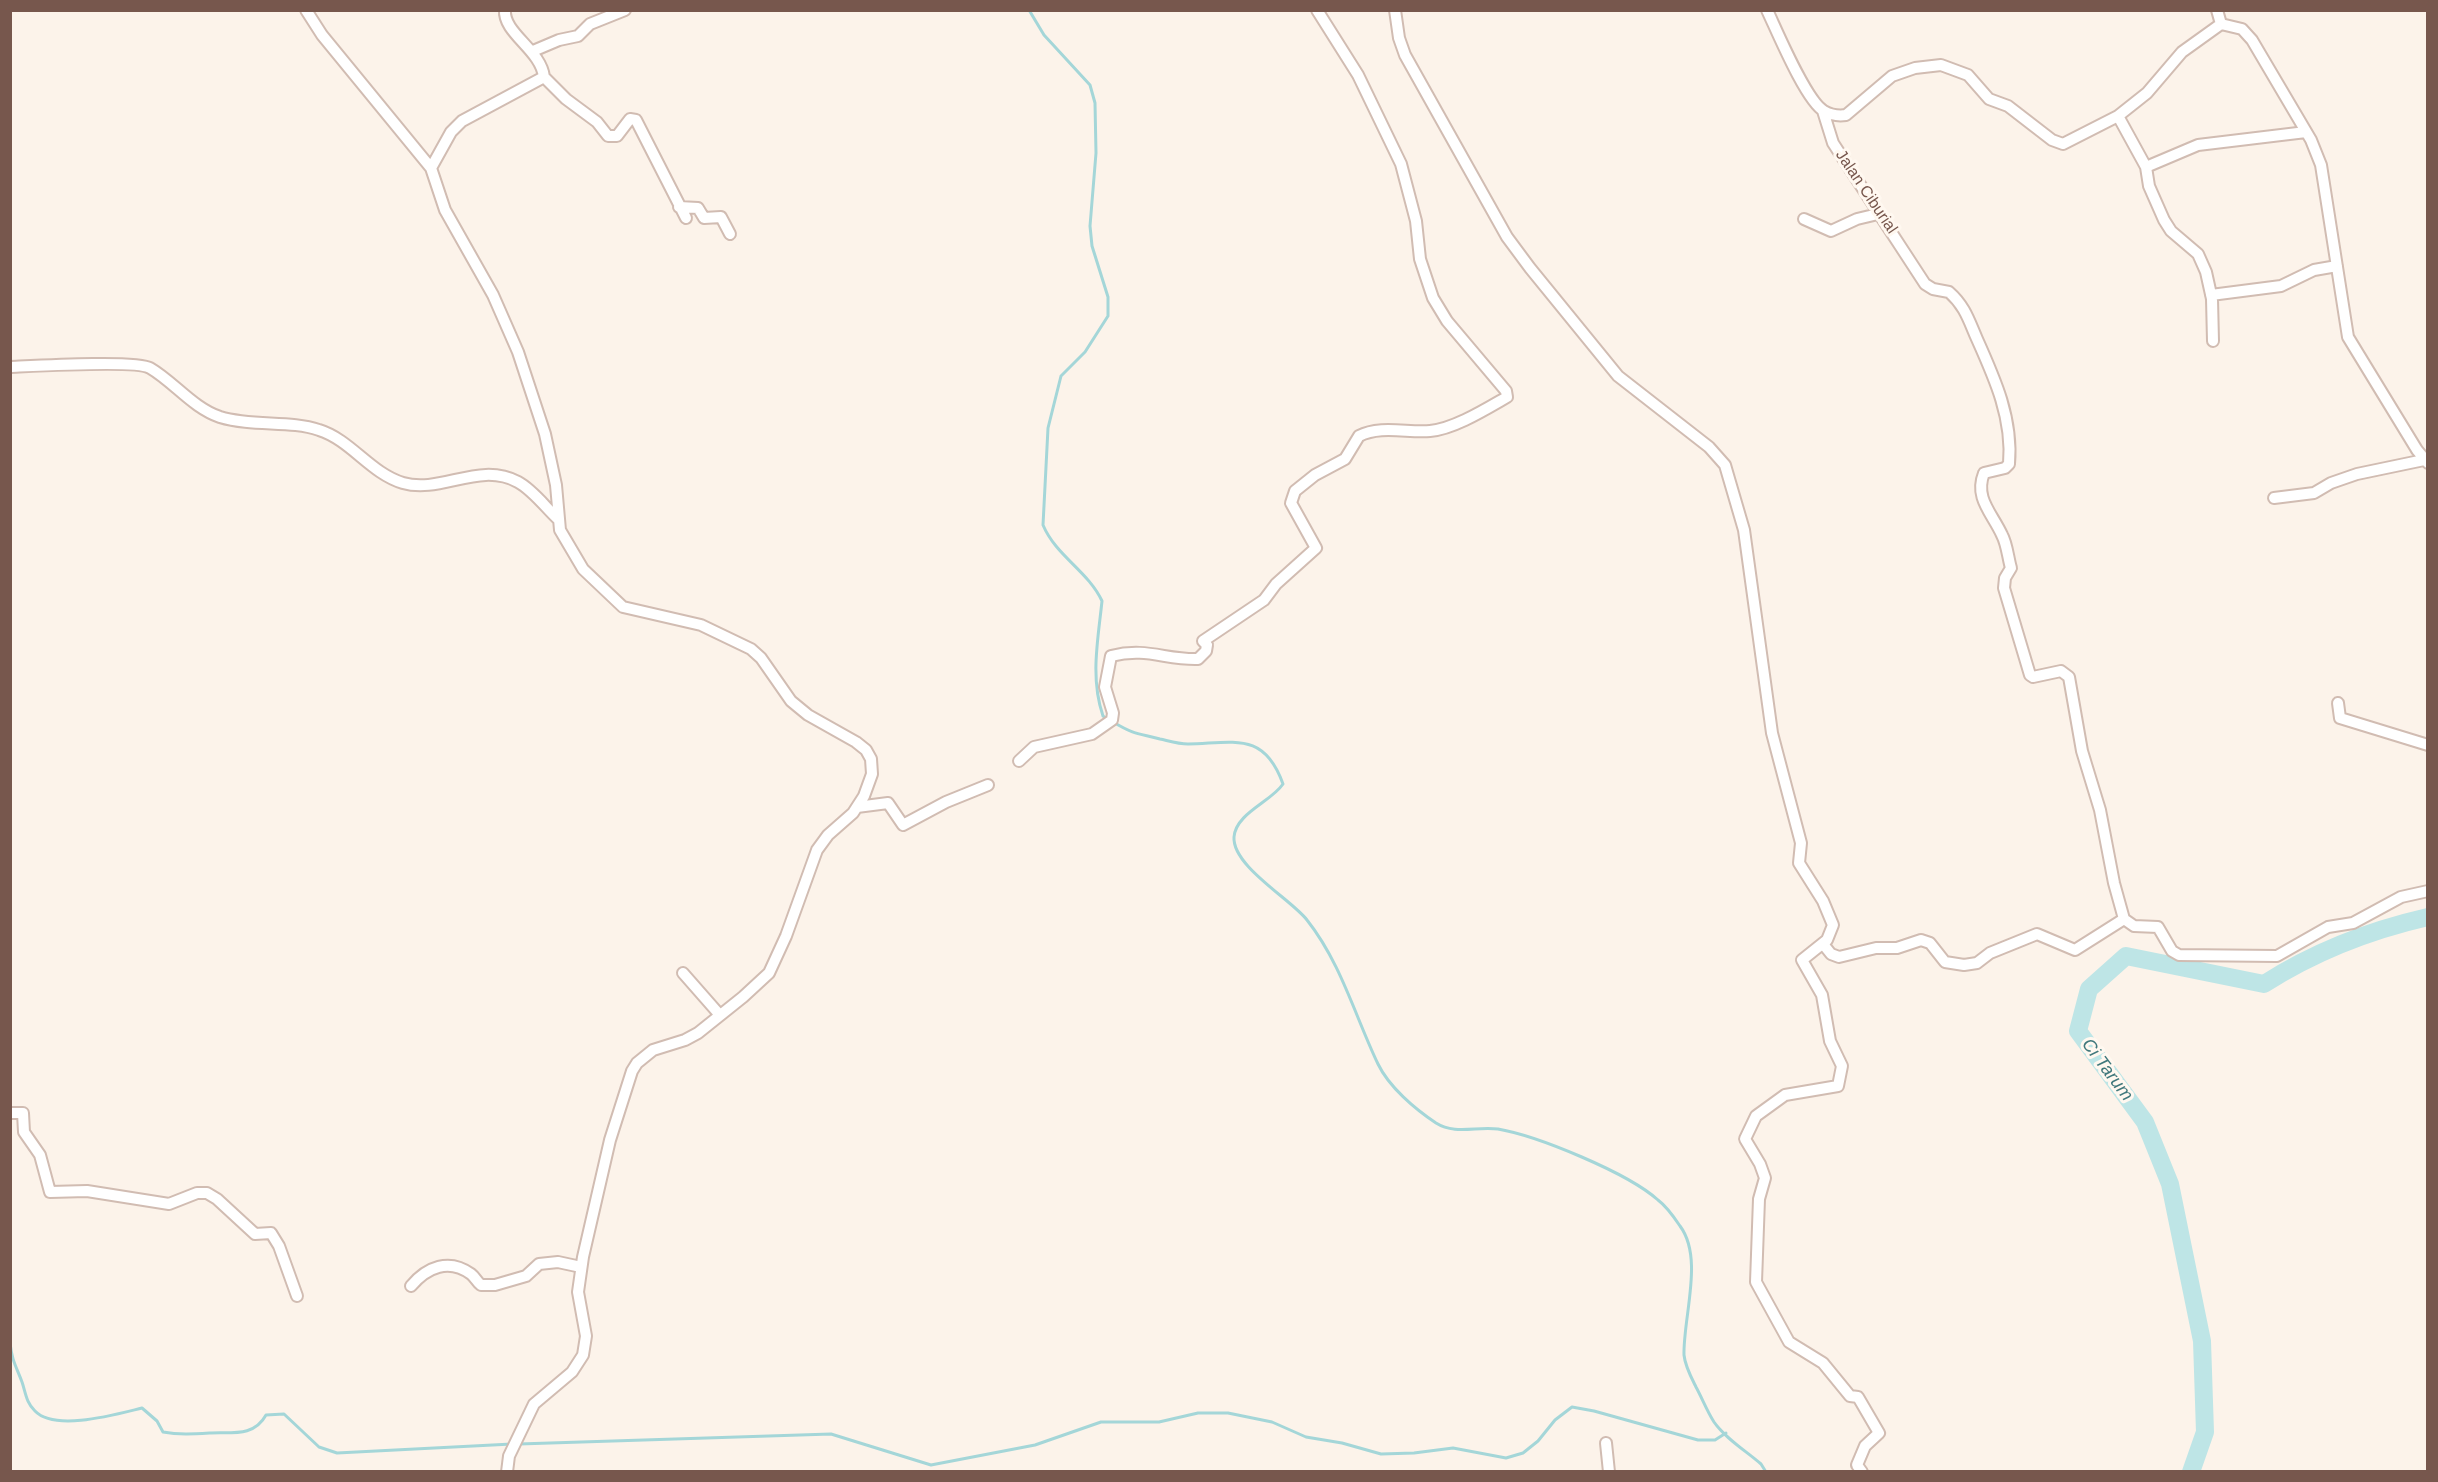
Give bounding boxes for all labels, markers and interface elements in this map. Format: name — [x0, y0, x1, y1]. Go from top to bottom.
street label: Jalan Ciburial — [1831, 146, 1901, 238]
water label: Ci Tarum — [2077, 1035, 2137, 1105]

